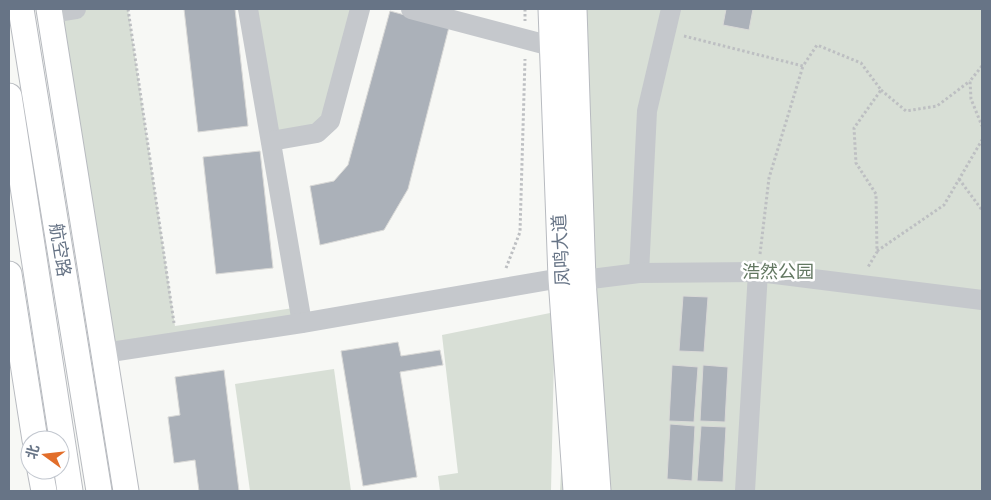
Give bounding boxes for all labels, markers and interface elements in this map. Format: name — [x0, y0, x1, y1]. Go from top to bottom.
street label: 凤鸣大道 — [548, 213, 574, 287]
street label: 航空路 — [45, 222, 75, 278]
park label: 浩然公园 — [742, 261, 814, 283]
north arrow — [20, 430, 70, 480]
text: 北 — [23, 443, 43, 461]

